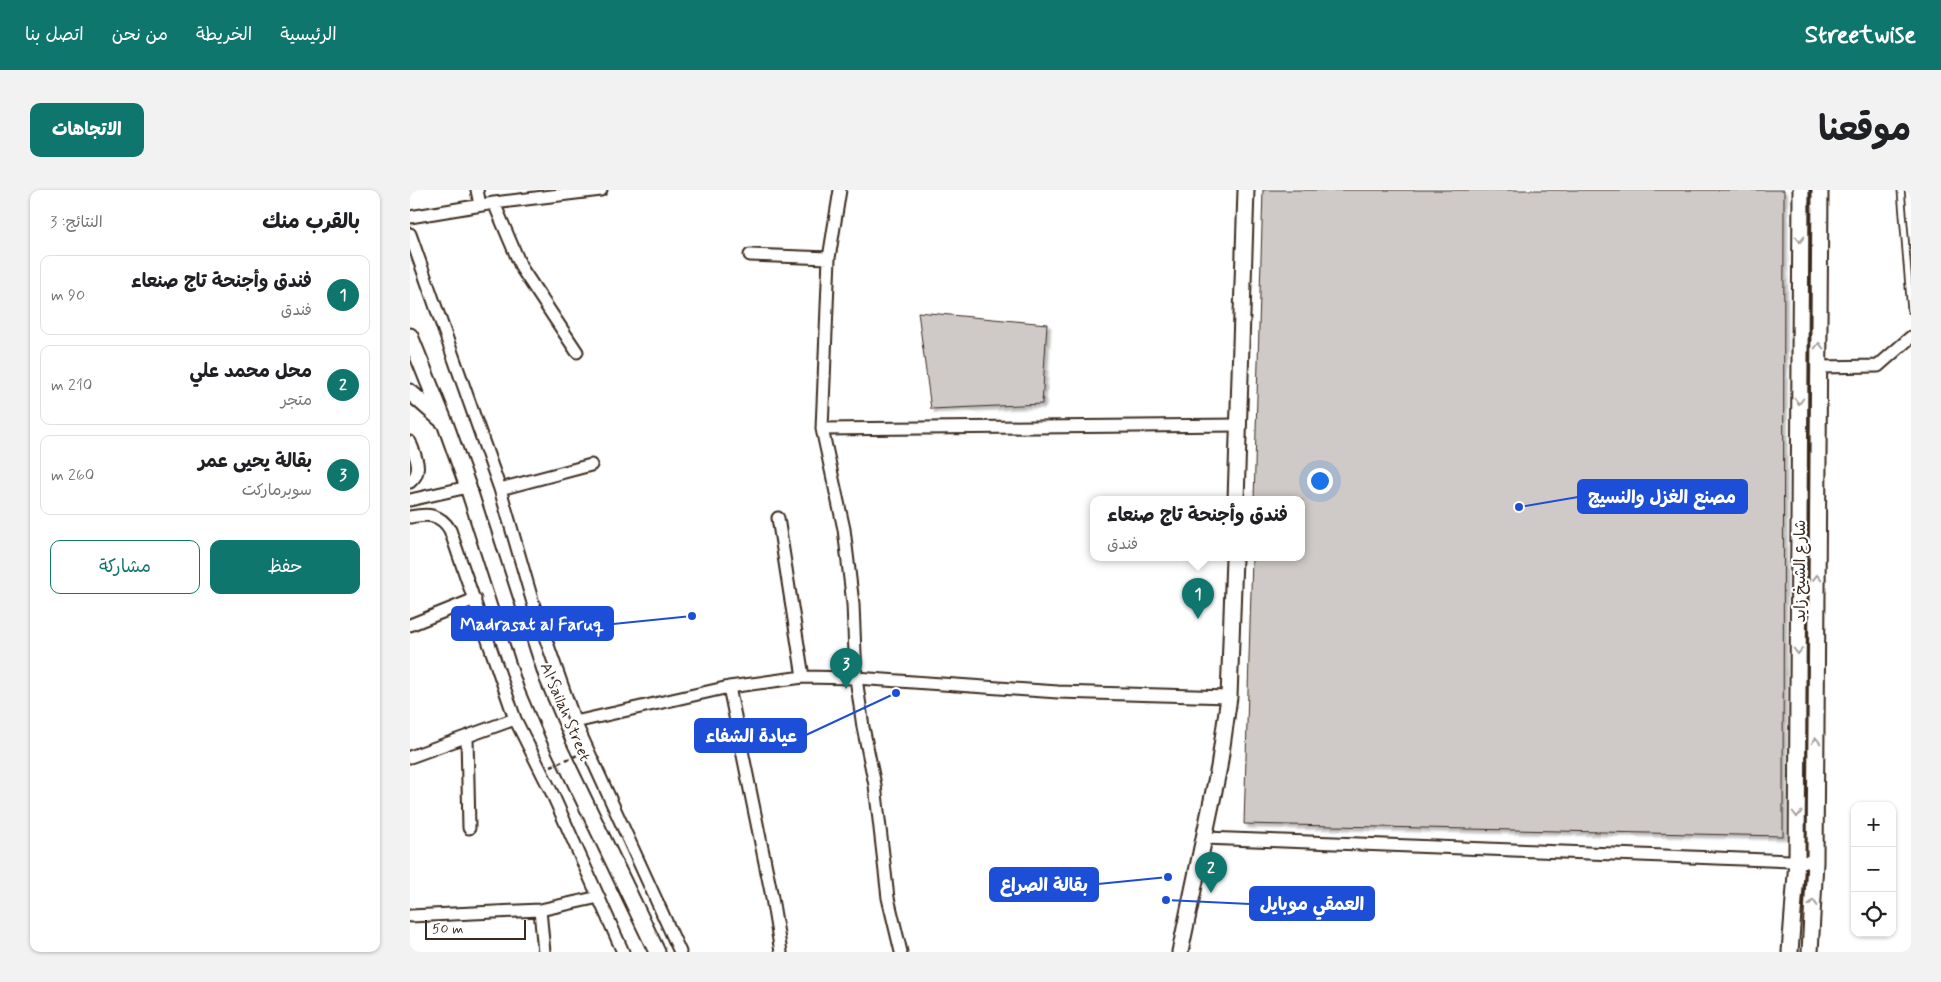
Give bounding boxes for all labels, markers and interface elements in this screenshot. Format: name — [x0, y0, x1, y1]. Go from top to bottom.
text: Streetwise — [1805, 20, 1916, 51]
text: اتصل بنا — [25, 23, 84, 47]
text: من نحن — [112, 23, 168, 47]
text: الخريطة — [196, 23, 252, 47]
text: الرئيسية — [280, 23, 337, 47]
button: الاتجاهات — [30, 103, 144, 157]
text: موقعنا — [1818, 107, 1911, 153]
text: بالقرب منك — [262, 208, 360, 236]
text: النتائج: 3 — [50, 212, 103, 233]
one-way arrow — [1795, 235, 1805, 243]
text: فندق وأجنحة تاج صنعاء — [131, 269, 312, 294]
text: 90 m — [51, 285, 85, 306]
text: 1 — [339, 285, 347, 306]
text: فندق — [281, 300, 312, 321]
one-way arrow — [1814, 342, 1824, 350]
text: محل محمد علي — [190, 359, 312, 384]
text: 210 m — [51, 375, 92, 396]
text: 2 — [339, 375, 347, 396]
text: متجر — [281, 390, 312, 411]
one-way arrow — [1794, 398, 1804, 405]
text: بقالة يحيى عمر — [198, 449, 312, 474]
text: 260 m — [51, 465, 94, 486]
text: 3 — [339, 465, 347, 486]
your location — [1307, 468, 1333, 494]
text: سوبرماركت — [242, 480, 312, 501]
callout: مصنع الغزل والنسيج — [1578, 480, 1747, 513]
text: مصنع الغزل والنسيج — [1588, 486, 1736, 510]
popup — [1090, 496, 1305, 561]
text: فندق وأجنحة تاج صنعاء — [1107, 503, 1288, 528]
street label: شارع الشيخ زايد — [1790, 520, 1811, 622]
text: فندق — [1107, 534, 1138, 555]
button: مشاركة — [50, 540, 200, 594]
button: حفظ — [210, 540, 360, 594]
one-way arrow — [1812, 574, 1822, 582]
pin: 1 — [1182, 578, 1214, 619]
callout: Madrasat al Faruq — [452, 607, 613, 640]
text: Madrasat al Faruq — [460, 613, 604, 637]
pin: 3 — [830, 648, 862, 689]
one-way arrow — [1793, 648, 1803, 655]
street label: Al Sailah Street — [535, 659, 595, 765]
callout: عيادة الشفاء — [695, 719, 806, 752]
text: عيادة الشفاء — [705, 725, 797, 749]
one-way arrow — [1811, 737, 1821, 744]
map controls — [1851, 802, 1896, 937]
button: + — [1851, 802, 1896, 847]
one-way arrow — [1792, 810, 1802, 818]
button: − — [1851, 847, 1896, 892]
pin: 2 — [1195, 852, 1227, 893]
callout: بقالة الصراع — [990, 868, 1098, 901]
text: بقالة الصراع — [1000, 874, 1088, 898]
callout: العمقي موبايل — [1250, 887, 1374, 920]
button: locate — [1851, 892, 1896, 937]
text: العمقي موبايل — [1260, 893, 1364, 920]
one-way arrow — [1808, 899, 1819, 907]
scale bar — [425, 917, 526, 940]
text: 50 m — [432, 920, 463, 938]

